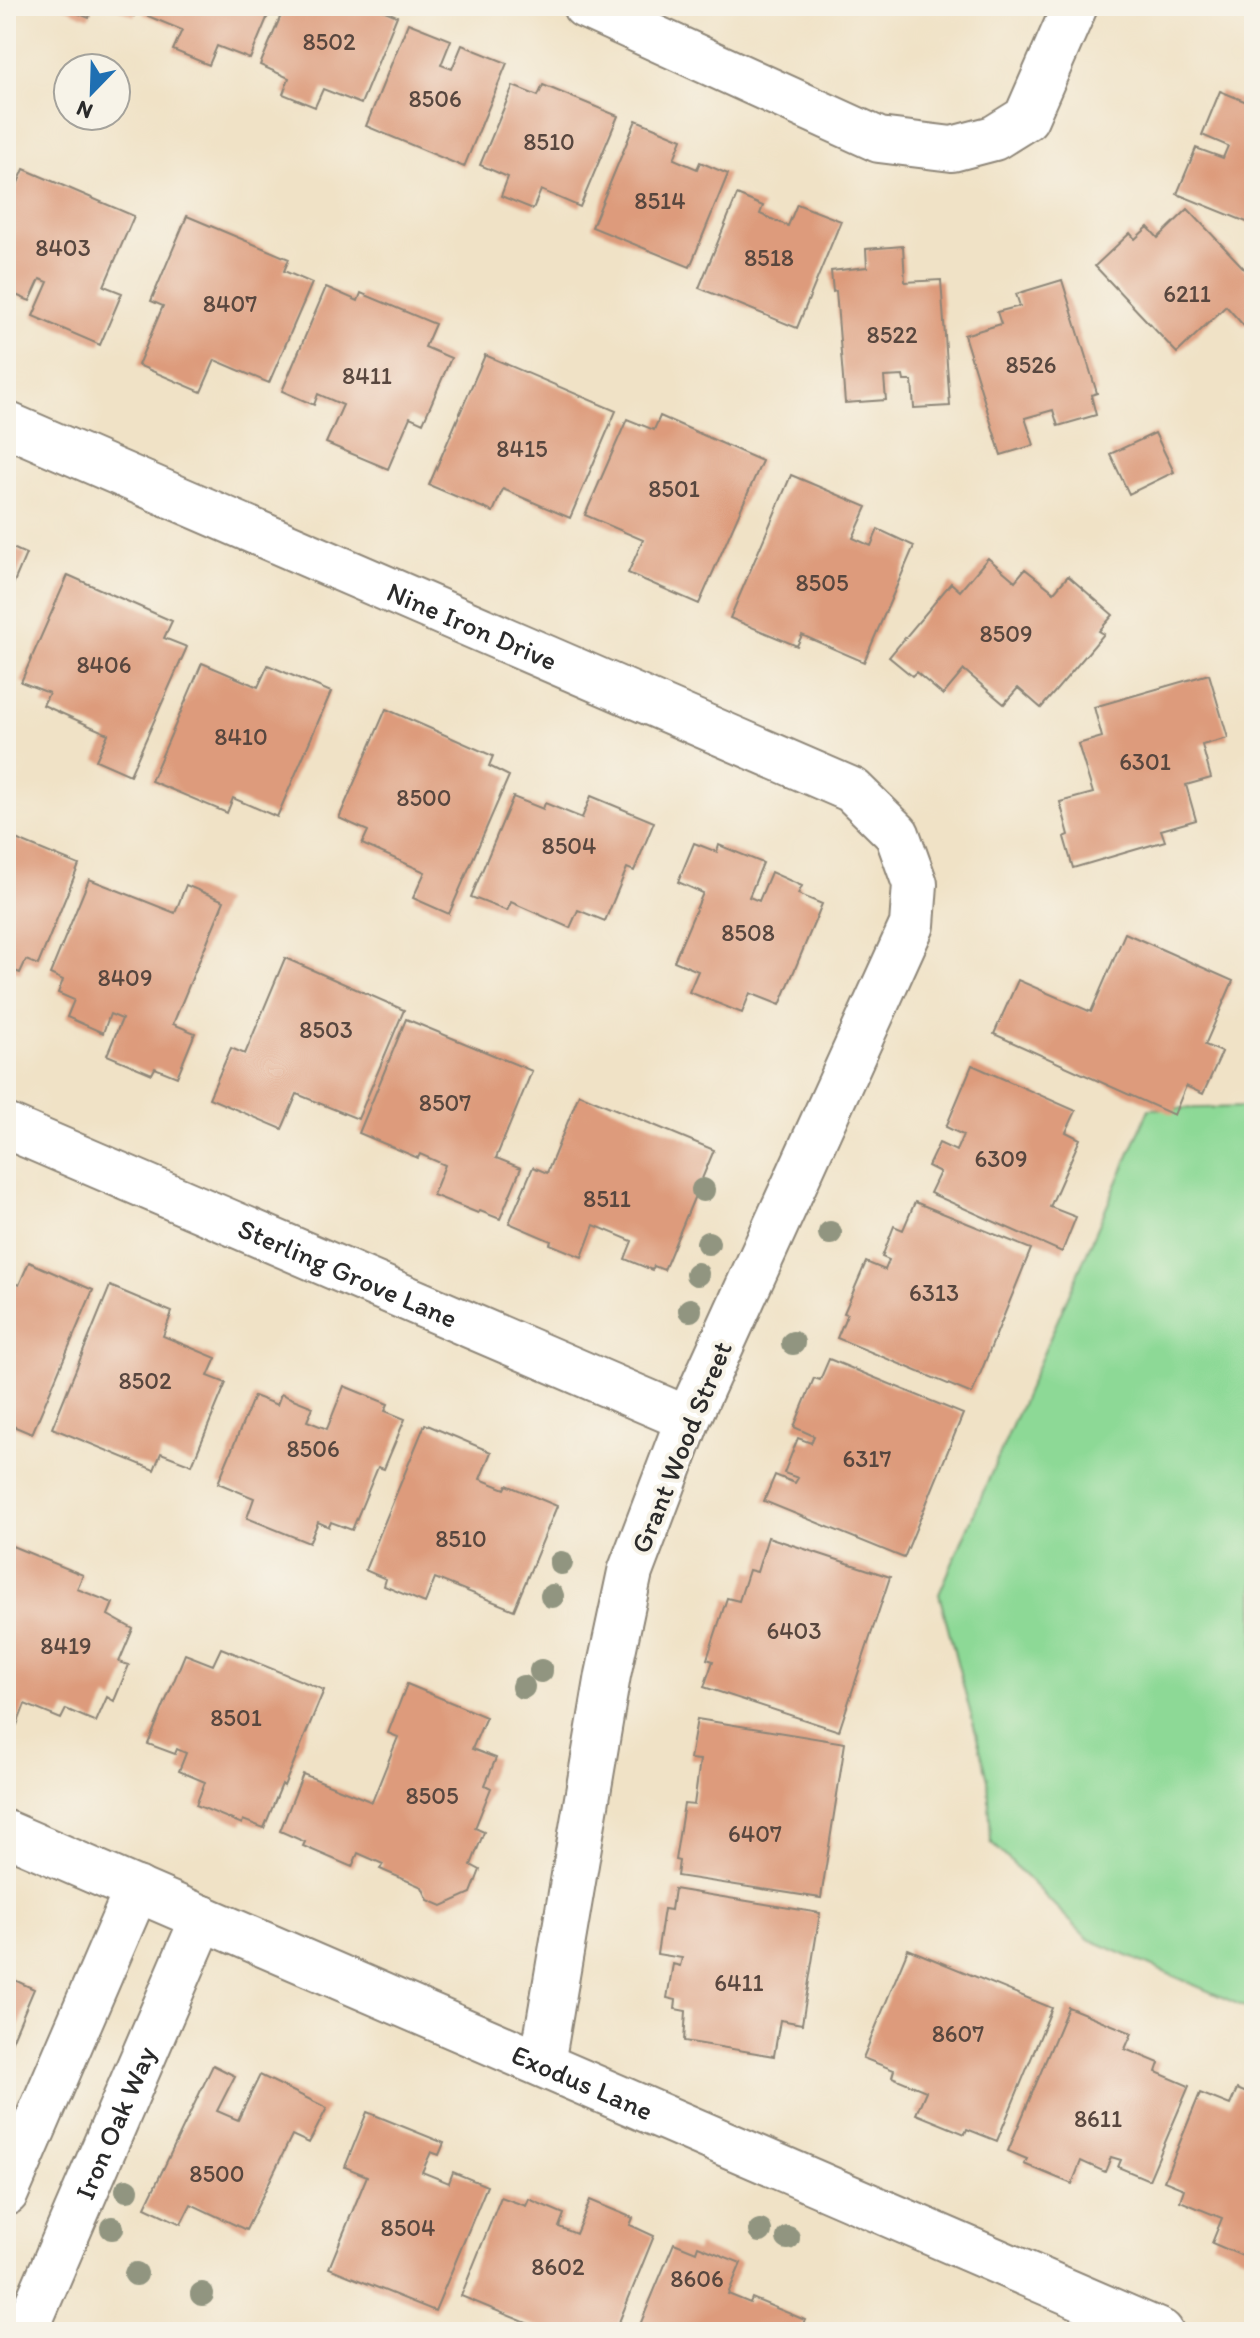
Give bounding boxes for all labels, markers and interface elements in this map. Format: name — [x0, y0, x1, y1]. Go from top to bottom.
house number: 8502 — [302, 27, 356, 56]
north arrow — [52, 52, 132, 132]
house number: 8506 — [408, 84, 462, 113]
text: N — [72, 95, 96, 125]
house number: 8510 — [523, 127, 575, 156]
house number: 8514 — [634, 186, 686, 215]
house number: 8403 — [35, 233, 91, 262]
house number: 8518 — [744, 243, 794, 272]
house number: 6211 — [1163, 279, 1211, 308]
house number: 8407 — [203, 289, 257, 318]
house number: 8522 — [867, 320, 918, 349]
house number: 8526 — [1005, 350, 1057, 379]
house number: 8411 — [342, 361, 392, 390]
house number: 8415 — [496, 434, 548, 463]
house number: 8501 — [648, 474, 700, 503]
house number: 8505 — [795, 568, 849, 597]
street label: Nine Iron Drive — [382, 574, 563, 677]
house number: 8509 — [979, 619, 1033, 648]
house number: 8406 — [76, 650, 132, 679]
house number: 8410 — [214, 722, 268, 751]
house number: 6301 — [1119, 747, 1171, 776]
house number: 8500 — [396, 783, 452, 812]
house number: 8504 — [542, 831, 596, 860]
house number: 8508 — [721, 918, 775, 947]
house number: 8409 — [98, 963, 152, 992]
house number: 8503 — [299, 1015, 353, 1044]
house number: 8507 — [419, 1088, 471, 1117]
house number: 6309 — [974, 1144, 1028, 1173]
house number: 8511 — [583, 1184, 631, 1213]
street label: Sterling Grove Lane — [233, 1211, 463, 1335]
house number: 6313 — [909, 1278, 959, 1307]
street label: Grant Wood Street — [623, 1336, 739, 1558]
house number: 8502 — [118, 1366, 172, 1395]
house number: 8506 — [286, 1434, 340, 1463]
house number: 6317 — [843, 1444, 891, 1473]
house number: 8510 — [435, 1524, 487, 1553]
house number: 6403 — [767, 1616, 821, 1645]
house number: 8419 — [40, 1631, 92, 1660]
house number: 8501 — [210, 1703, 262, 1732]
house number: 8505 — [405, 1781, 459, 1810]
house number: 6407 — [728, 1819, 782, 1848]
house number: 6411 — [714, 1968, 764, 1997]
house number: 8607 — [932, 2019, 984, 2048]
street label: Exodus Lane — [507, 2037, 658, 2127]
street label: Iron Oak Way — [67, 2041, 163, 2204]
house number: 8611 — [1074, 2104, 1122, 2133]
house number: 8500 — [189, 2159, 245, 2188]
house number: 8504 — [381, 2213, 435, 2242]
house number: 8602 — [531, 2252, 585, 2281]
house number: 8606 — [670, 2264, 724, 2293]

